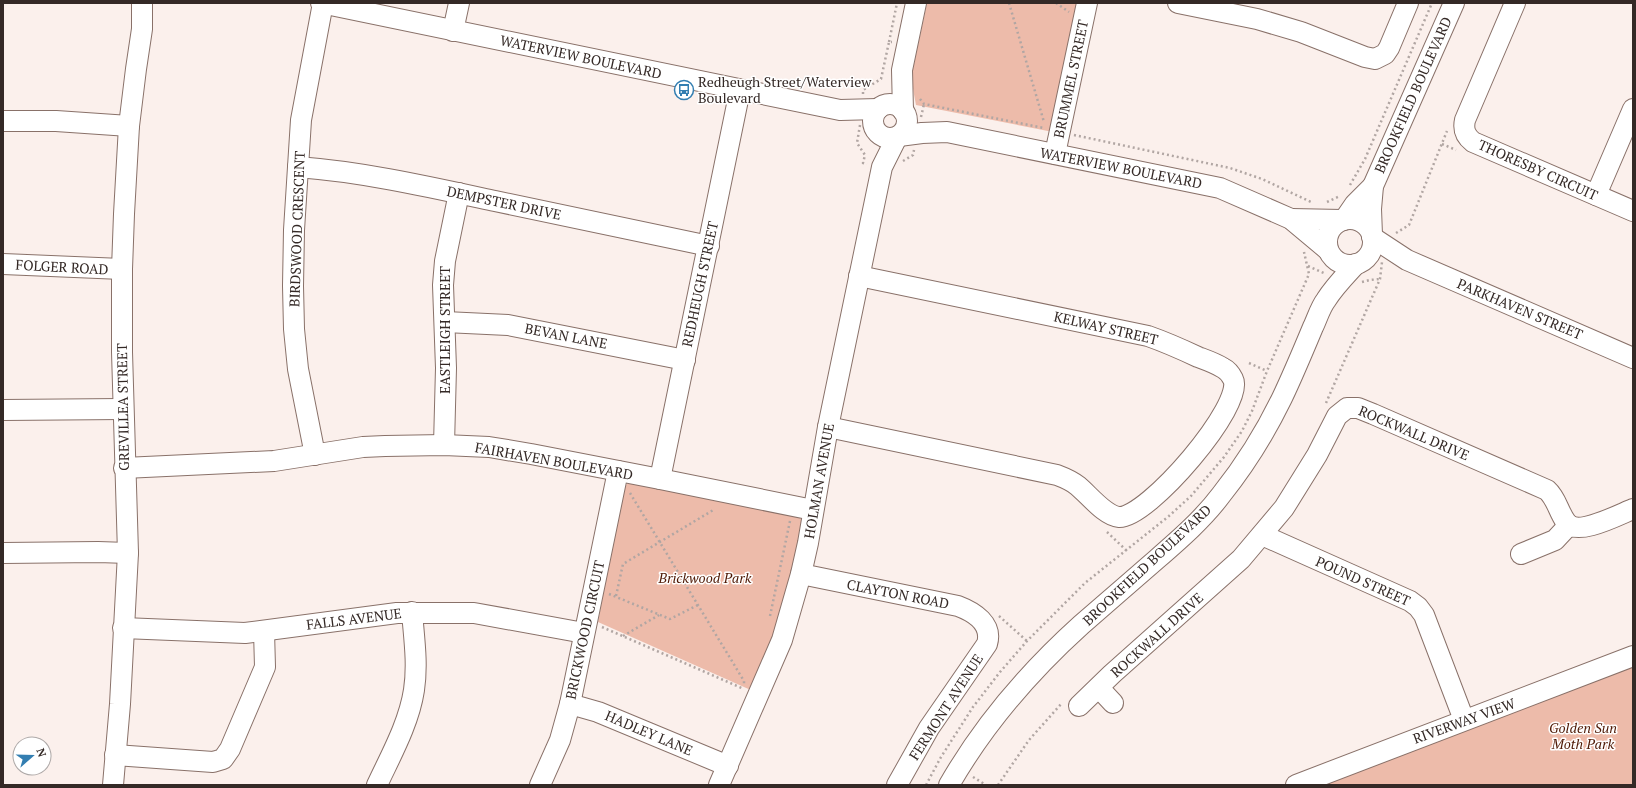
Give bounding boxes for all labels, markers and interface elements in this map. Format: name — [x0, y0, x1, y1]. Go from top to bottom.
street label: BROOKFIELD BOULEVARD — [1369, 14, 1456, 176]
street label: BRUMMEL STREET — [1049, 18, 1092, 140]
street label: WATERVIEW BOULEVARD — [499, 30, 664, 83]
place label: Redheugh Street/Waterview Boulevard — [698, 72, 872, 107]
bus stop icon: Redheugh Street/Waterview Boulevard — [673, 79, 695, 101]
street label: THORESBY CIRCUIT — [1475, 135, 1601, 205]
street label: WATERVIEW BOULEVARD — [1038, 142, 1204, 193]
street label: BIRDSWOOD CRESCENT — [284, 150, 309, 307]
street label: DEMPSTER DRIVE — [445, 181, 563, 224]
street label: REDHEUGH STREET — [677, 219, 722, 348]
street label: FOLGER ROAD — [15, 255, 109, 278]
street label: EASTLEIGH STREET — [435, 266, 454, 394]
street label: PARKHAVEN STREET — [1455, 273, 1586, 344]
street label: KELWAY STREET — [1052, 306, 1160, 349]
street label: BEVAN LANE — [523, 318, 609, 353]
street label: GREVILLEA STREET — [112, 343, 133, 471]
street label: ROCKWALL DRIVE — [1356, 401, 1472, 464]
street label: HOLMAN AVENUE — [799, 422, 838, 540]
street label: FAIRHAVEN BOULEVARD — [473, 437, 635, 484]
street label: BROOKFIELD BOULEVARD — [1078, 500, 1215, 629]
street label: POUND STREET — [1313, 551, 1414, 610]
street label: BRICKWOOD CIRCUIT — [560, 558, 609, 701]
park label: Brickwood Park — [658, 568, 752, 587]
street label: CLAYTON ROAD — [845, 574, 951, 613]
street label: ROCKWALL DRIVE — [1106, 588, 1207, 681]
street label: FALLS AVENUE — [305, 603, 403, 634]
street label: FERMONT AVENUE — [904, 650, 987, 763]
street label: RIVERWAY VIEW — [1410, 693, 1518, 748]
street label: HADLEY LANE — [602, 706, 696, 760]
park label: Golden Sun Moth Park — [1549, 718, 1617, 753]
north arrow — [12, 736, 52, 776]
text: N — [33, 746, 50, 760]

